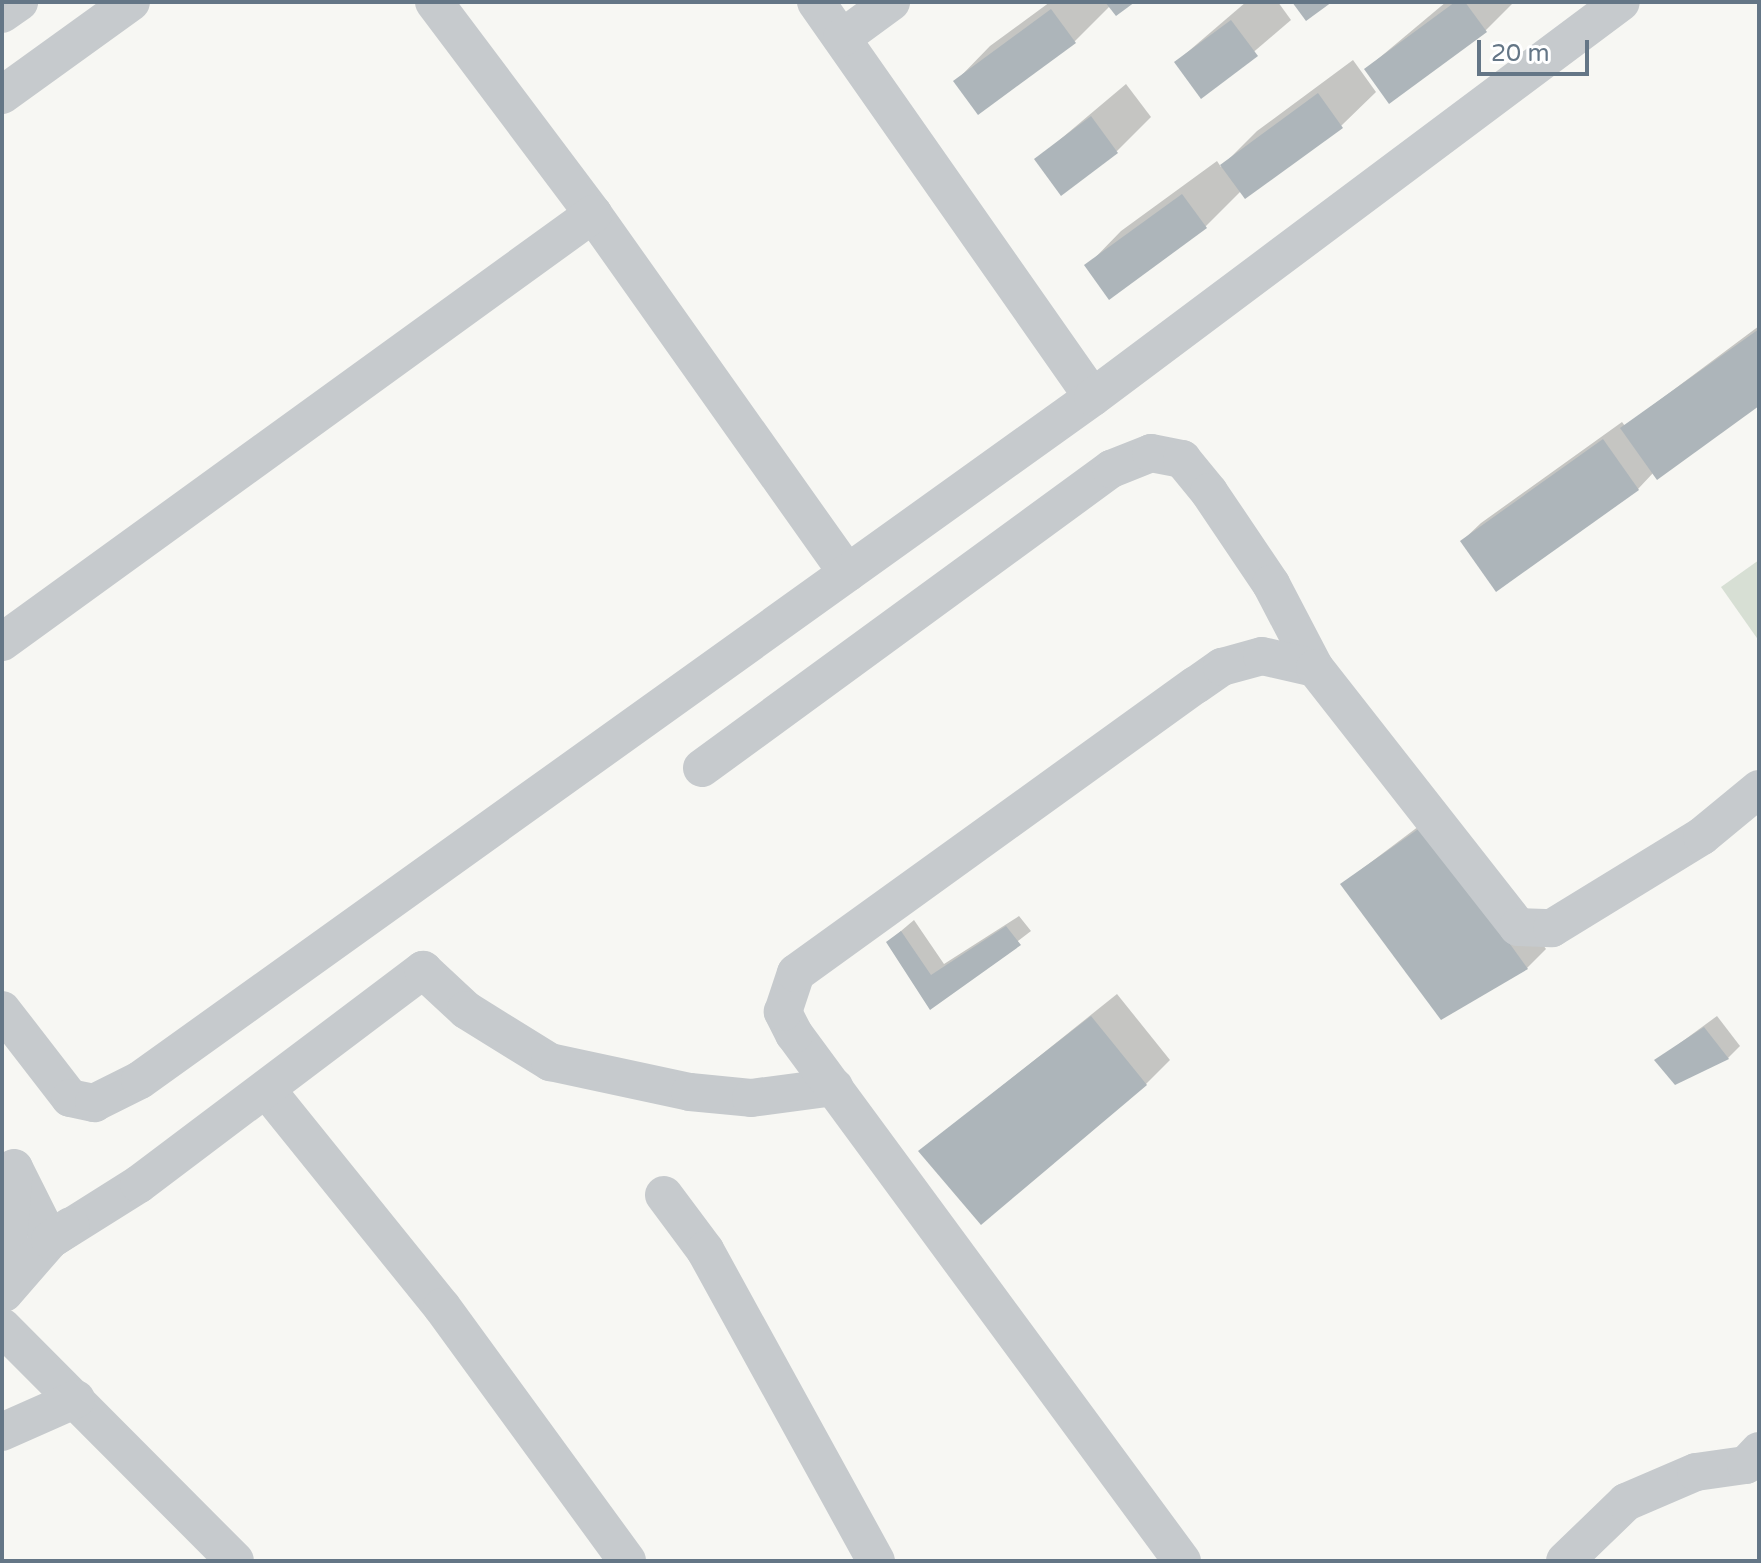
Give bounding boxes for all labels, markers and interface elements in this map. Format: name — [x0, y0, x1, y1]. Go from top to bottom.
scale bar — [1481, 24, 1593, 74]
text: 20 m — [1491, 39, 1549, 68]

